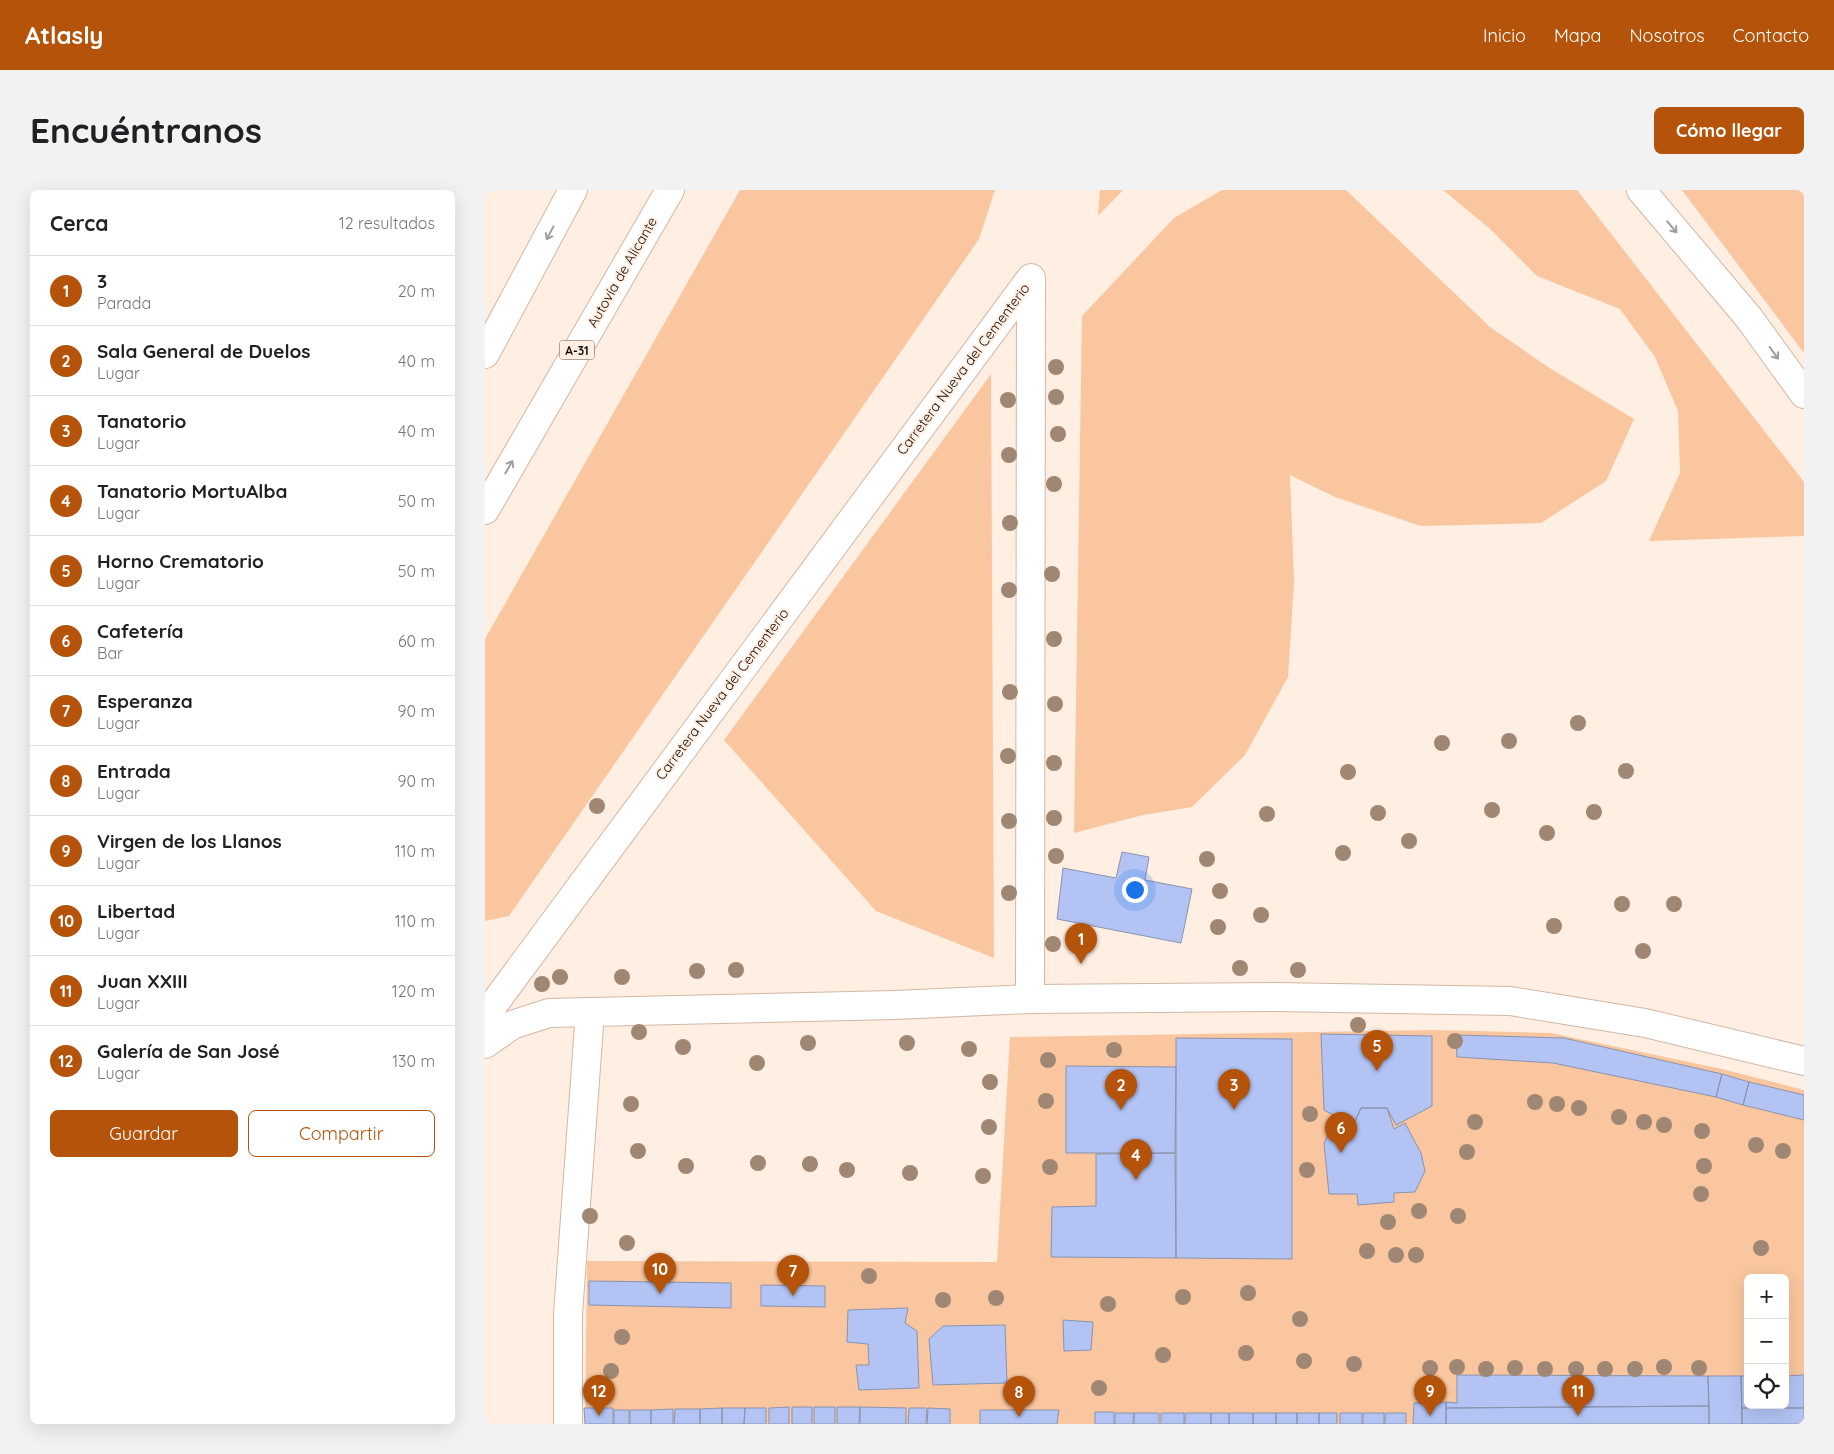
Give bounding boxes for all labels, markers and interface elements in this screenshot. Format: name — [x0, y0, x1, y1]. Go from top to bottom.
text: Atlasly — [25, 20, 103, 50]
text: Inicio — [1483, 24, 1526, 47]
text: Mapa — [1554, 24, 1602, 47]
text: Nosotros — [1630, 24, 1705, 47]
text: Contacto — [1733, 24, 1809, 47]
button: Cómo llegar — [1654, 107, 1804, 154]
text: Encuéntranos — [30, 108, 262, 152]
text: Cerca — [50, 210, 108, 236]
text: 12 resultados — [339, 213, 435, 233]
street label: Autovía de Alicante — [583, 213, 661, 330]
one-way arrow — [1666, 221, 1678, 234]
one-way arrow — [545, 225, 554, 240]
text: 3 — [97, 269, 107, 293]
street label: Carretera Nueva del Cementerio — [892, 280, 1034, 458]
text: 1 — [63, 281, 69, 301]
text: 20 m — [398, 281, 435, 301]
text: Parada — [97, 293, 151, 313]
text: Sala General de Duelos — [97, 339, 310, 363]
road number: A-31 — [559, 340, 595, 360]
one-way arrow — [1769, 346, 1780, 359]
text: 2 — [61, 351, 71, 371]
text: 40 m — [398, 351, 435, 371]
text: Lugar — [97, 363, 140, 383]
text: Tanatorio — [97, 409, 186, 433]
text: 3 — [62, 421, 70, 441]
text: 40 m — [398, 421, 435, 441]
text: Lugar — [97, 433, 140, 453]
one-way arrow — [505, 461, 515, 475]
text: Tanatorio MortuAlba — [97, 479, 287, 503]
text: 4 — [61, 491, 71, 511]
text: 50 m — [398, 491, 435, 511]
text: Lugar — [97, 503, 140, 523]
text: Horno Crematorio — [97, 549, 264, 573]
text: 5 — [61, 561, 71, 581]
text: 50 m — [398, 561, 435, 581]
text: Lugar — [97, 573, 140, 593]
street label: Carretera Nueva del Cementerio — [651, 605, 793, 783]
text: Cafetería — [97, 619, 183, 643]
text: 6 — [62, 631, 70, 651]
text: 60 m — [398, 631, 435, 651]
text: Bar — [97, 643, 123, 663]
text: Esperanza — [97, 689, 193, 713]
text: 7 — [62, 701, 70, 721]
text: 90 m — [398, 701, 435, 721]
text: Lugar — [97, 713, 140, 733]
text: Entrada — [97, 759, 171, 783]
text: 8 — [62, 771, 70, 791]
text: 90 m — [398, 771, 435, 791]
text: Lugar — [97, 783, 140, 803]
text: Virgen de los Llanos — [97, 829, 282, 853]
text: 9 — [61, 841, 71, 861]
text: 110 m — [395, 841, 435, 861]
text: Lugar — [97, 853, 140, 873]
your location — [1122, 877, 1148, 903]
text: Libertad — [97, 899, 175, 923]
text: 10 — [58, 911, 74, 931]
text: 110 m — [395, 911, 435, 931]
text: Lugar — [97, 923, 140, 943]
pin: 1 — [1065, 923, 1097, 964]
text: Juan XXIII — [97, 969, 188, 993]
text: 11 — [60, 981, 72, 1001]
text: 120 m — [392, 981, 435, 1001]
text: Lugar — [97, 993, 140, 1013]
pin: 5 — [1361, 1030, 1393, 1071]
text: Galería de San José — [97, 1039, 280, 1063]
text: 12 — [58, 1051, 74, 1071]
text: 130 m — [392, 1051, 435, 1071]
text: Lugar — [97, 1063, 140, 1083]
pin: 2 — [1105, 1069, 1137, 1110]
pin: 3 — [1218, 1069, 1250, 1110]
button: Guardar — [50, 1110, 238, 1157]
button: Compartir — [248, 1110, 435, 1157]
pin: 6 — [1325, 1112, 1357, 1153]
pin: 4 — [1120, 1139, 1152, 1180]
pin: 10 — [644, 1253, 676, 1294]
pin: 7 — [777, 1255, 809, 1296]
map controls — [1744, 1274, 1789, 1409]
button: + — [1744, 1274, 1789, 1319]
button: − — [1744, 1319, 1789, 1364]
button: locate — [1744, 1364, 1789, 1409]
pin: 12 — [583, 1375, 615, 1416]
pin: 9 — [1414, 1375, 1446, 1416]
pin: 11 — [1562, 1375, 1594, 1416]
pin: 8 — [1003, 1376, 1035, 1417]

